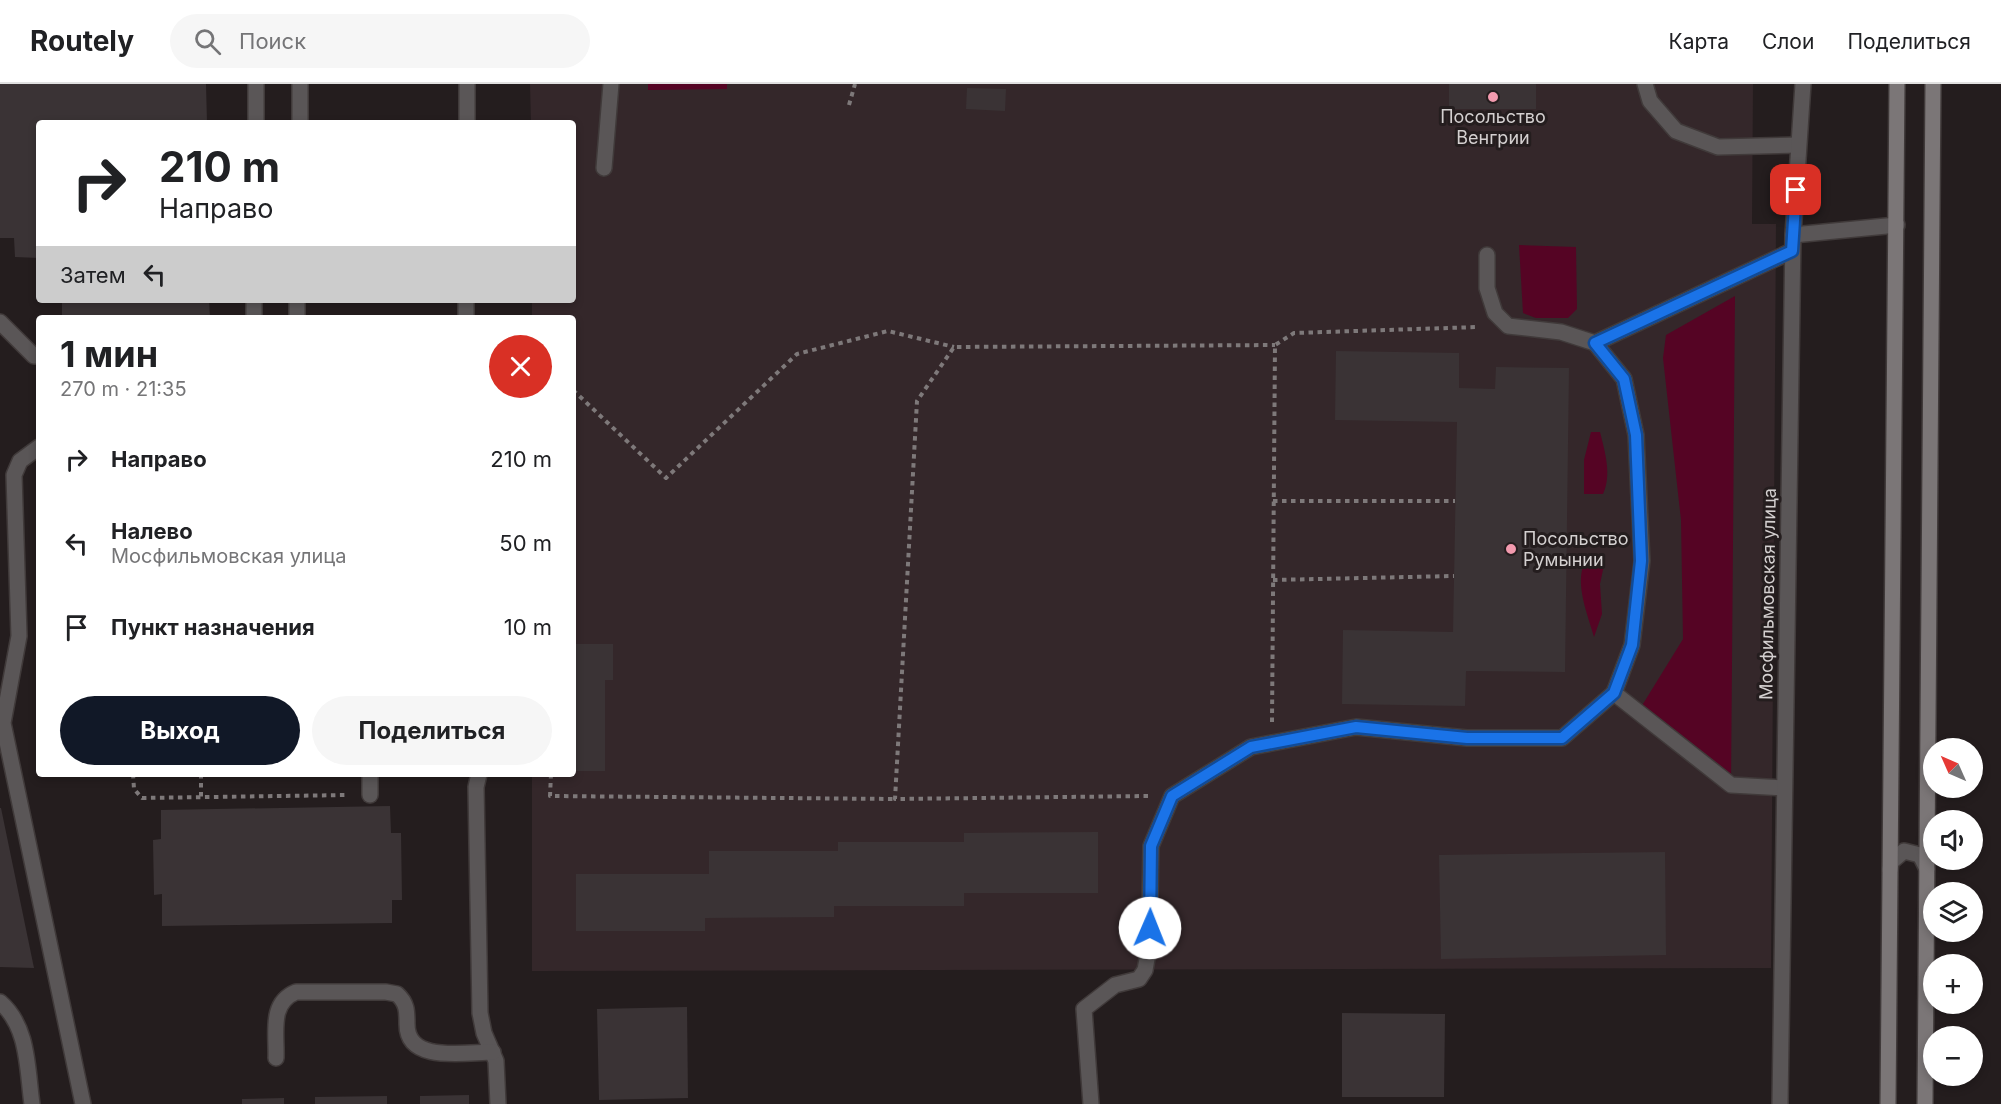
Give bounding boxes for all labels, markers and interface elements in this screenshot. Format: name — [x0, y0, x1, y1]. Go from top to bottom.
search box — [170, 14, 590, 68]
text: Routely — [30, 24, 134, 58]
icon: search — [191, 25, 224, 58]
text: Поиск — [239, 28, 306, 54]
text: Карта — [1669, 29, 1729, 54]
text: Слои — [1762, 29, 1814, 54]
text: Поделиться — [1847, 29, 1971, 54]
marker: Посольство Венгрии — [1486, 90, 1500, 104]
place label: Посольство Венгрии — [1440, 106, 1546, 148]
text: 210 m — [159, 141, 280, 192]
icon: right — [60, 144, 138, 222]
pin — [1770, 164, 1821, 215]
icon: arrive — [1779, 173, 1812, 206]
text: Направо — [159, 192, 274, 225]
icon: left — [138, 258, 171, 291]
text: Затем — [60, 262, 126, 288]
text: 1 мин — [60, 332, 158, 376]
button: close — [489, 335, 552, 398]
text: 270 m · 21:35 — [60, 377, 187, 401]
icon: right — [60, 443, 93, 476]
text: Направо — [111, 446, 207, 472]
text: 210 m — [490, 446, 552, 472]
street label: Мосфильмовская улица — [1755, 488, 1780, 700]
text: Налево — [111, 518, 193, 544]
icon: left — [60, 527, 93, 560]
place label: Посольство Румынии — [1523, 528, 1629, 570]
text: 50 m — [499, 530, 552, 556]
marker: Посольство Румынии — [1504, 542, 1518, 556]
text: Мосфильмовская улица — [111, 544, 347, 568]
icon: arrive — [60, 611, 93, 644]
text: Пункт назначения — [111, 614, 315, 640]
text: 10 m — [504, 614, 552, 640]
button: Выход — [60, 696, 300, 765]
button: Поделиться — [312, 696, 552, 765]
north arrow — [1923, 738, 1983, 798]
map controls — [1923, 738, 1983, 1086]
button: sound — [1923, 810, 1983, 870]
button: layers — [1923, 882, 1983, 942]
position arrow — [1118, 896, 1182, 960]
button: + — [1923, 954, 1983, 1014]
button: − — [1923, 1026, 1983, 1086]

